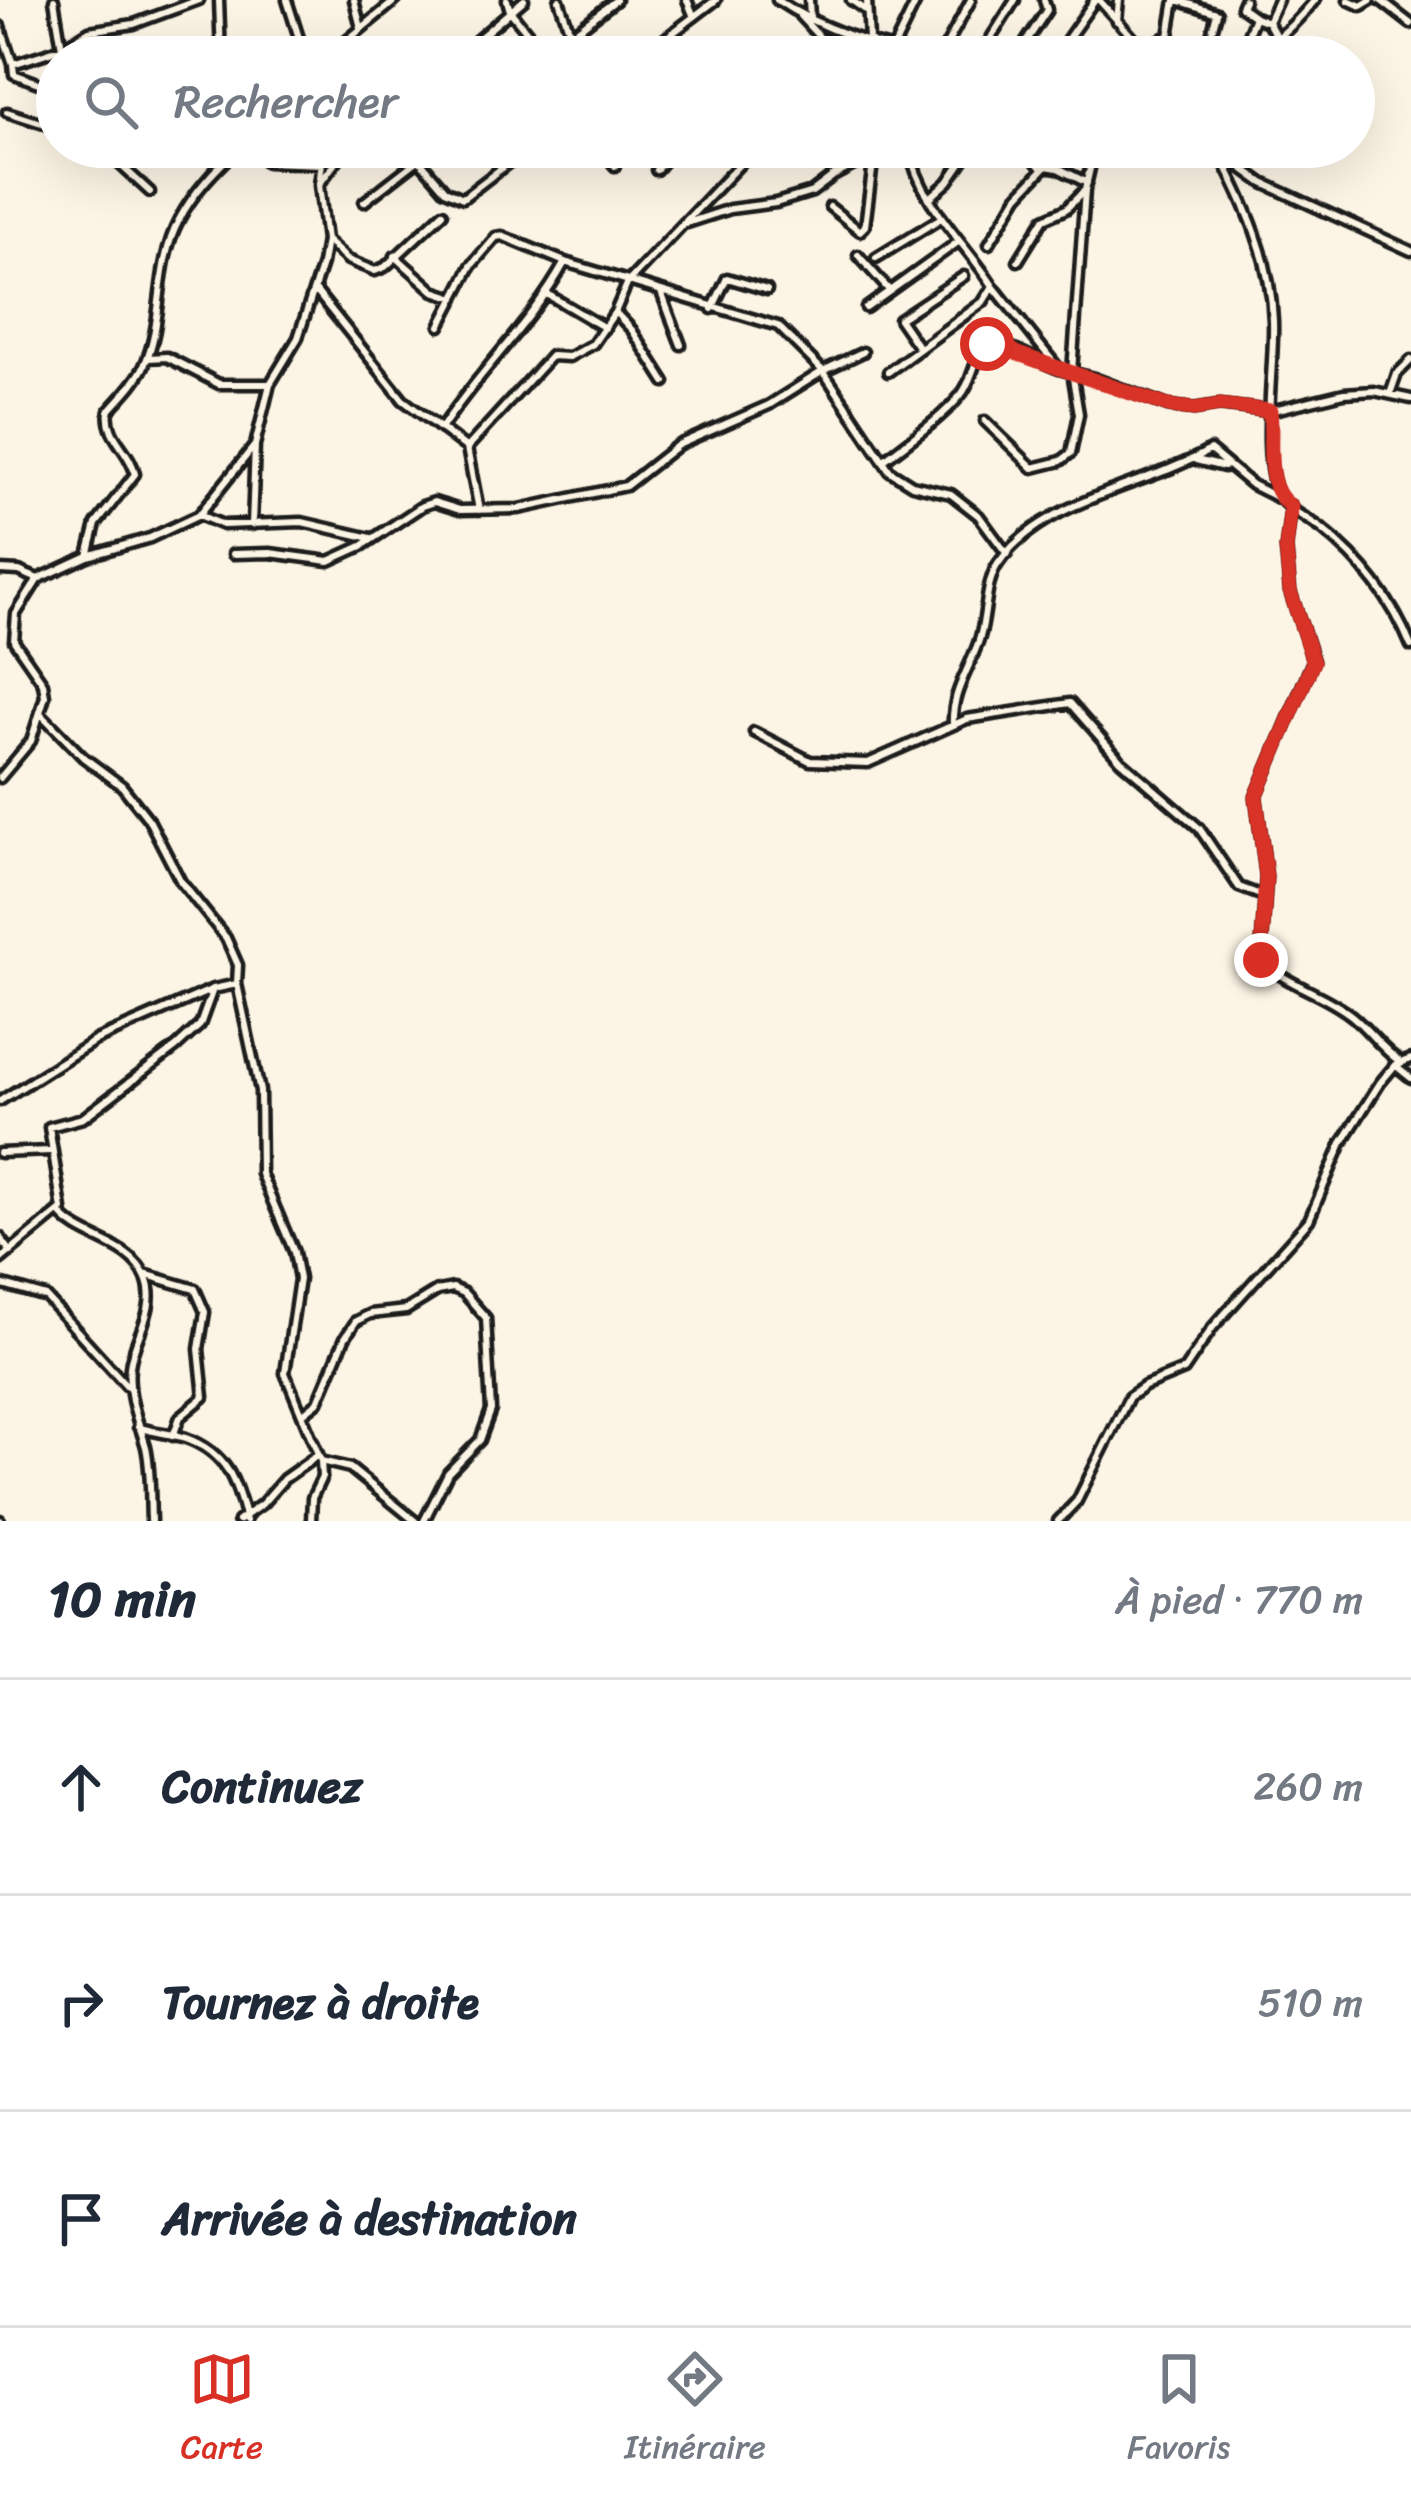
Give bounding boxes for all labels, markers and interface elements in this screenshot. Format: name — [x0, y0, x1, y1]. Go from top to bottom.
search box — [36, 36, 1375, 168]
text: Rechercher — [174, 62, 398, 142]
icon: search — [78, 69, 144, 135]
route start — [960, 317, 1014, 371]
route end — [1234, 933, 1288, 987]
text: 10 min — [48, 1554, 196, 1644]
text: À pied · 770 m — [1115, 1565, 1363, 1634]
text: Continuez — [162, 1747, 362, 1827]
text: 260 m — [1254, 1752, 1363, 1821]
icon: ahead — [48, 1754, 114, 1820]
text: Tournez à droite — [162, 1963, 479, 2043]
text: 510 m — [1258, 1968, 1363, 2037]
icon: right — [48, 1970, 114, 2036]
text: Arrivée à destination — [162, 2179, 577, 2259]
icon: arrive — [48, 2186, 114, 2252]
tab: Carte — [181, 2346, 263, 2476]
tab: Itinéraire — [625, 2346, 766, 2476]
tab: Favoris — [1127, 2346, 1230, 2476]

